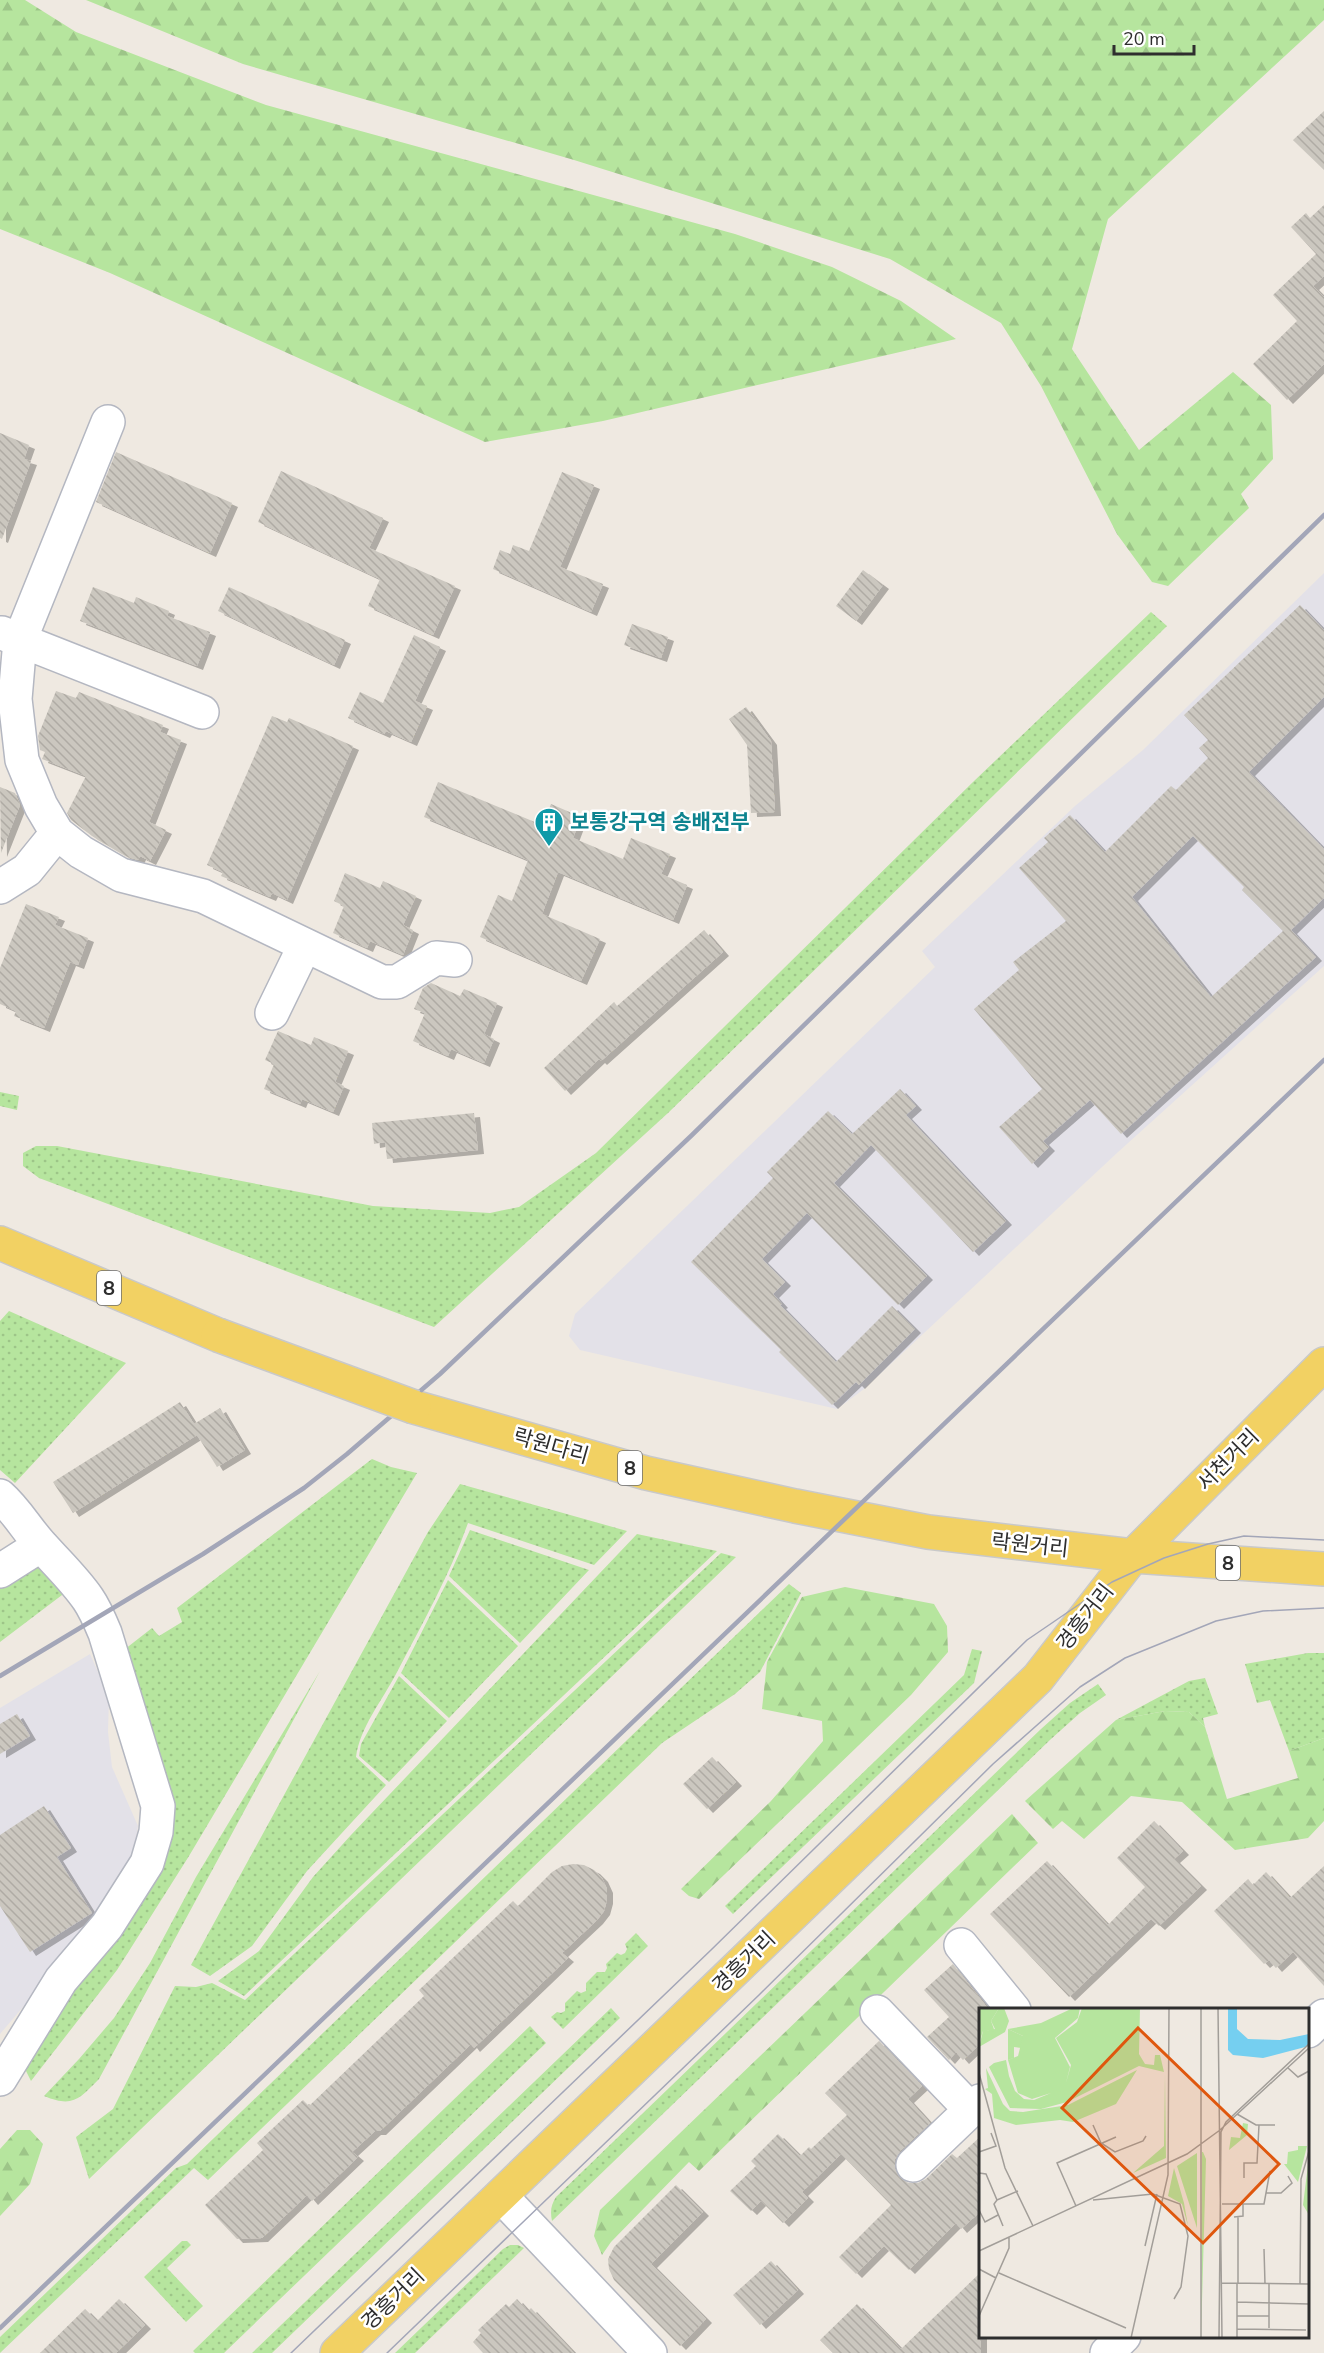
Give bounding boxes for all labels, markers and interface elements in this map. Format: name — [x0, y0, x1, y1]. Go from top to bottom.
scale bar — [1114, 18, 1194, 56]
text: 20 m — [1123, 27, 1165, 51]
building icon: 보통강구역 송배전부 — [533, 806, 565, 848]
place label: 보통강구역 송배전부 — [570, 808, 750, 836]
road number: 8 — [97, 1271, 121, 1305]
street label: 락원다리 — [510, 1422, 592, 1470]
street label: 서천거리 — [1191, 1423, 1265, 1497]
road number: 8 — [618, 1451, 642, 1485]
street label: 락원거리 — [990, 1527, 1070, 1563]
road number: 8 — [1216, 1546, 1240, 1580]
street label: 경흥거리 — [1050, 1578, 1120, 1656]
street label: 경흥거리 — [706, 1925, 782, 1999]
inset map — [979, 2008, 1309, 2338]
street label: 경흥거리 — [355, 2262, 431, 2336]

